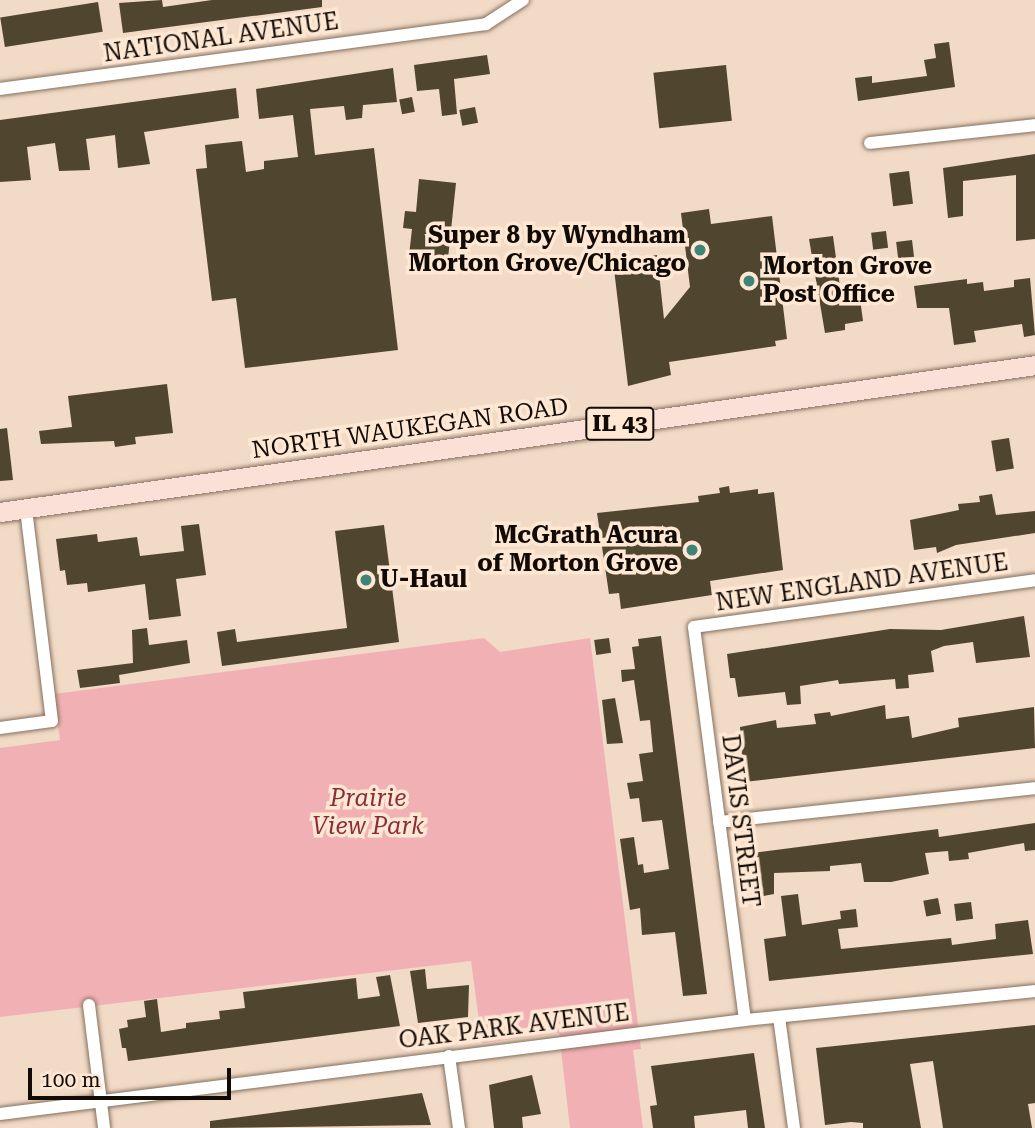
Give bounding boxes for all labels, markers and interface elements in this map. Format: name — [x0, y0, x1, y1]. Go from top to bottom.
street label: NATIONAL AVENUE — [102, 7, 340, 69]
place label: Super 8 by Wyndham Morton Grove/Chicago — [409, 222, 686, 278]
marker: Super 8 by Wyndham Morton Grove/Chicago — [692, 242, 708, 258]
place label: Morton Grove Post Office — [763, 253, 932, 309]
marker: Morton Grove Post Office — [741, 273, 757, 289]
street label: NORTH WAUKEGAN ROAD — [250, 393, 570, 465]
road number: IL 43 — [585, 404, 655, 444]
place label: McGrath Acura of Morton Grove — [477, 522, 678, 578]
marker: McGrath Acura of Morton Grove — [684, 542, 700, 558]
street label: NEW ENGLAND AVENUE — [714, 548, 1010, 618]
place label: U-Haul — [380, 566, 467, 594]
marker: U-Haul — [358, 572, 374, 588]
street label: DAVIS STREET — [715, 733, 765, 909]
park label: Prairie View Park — [312, 785, 424, 841]
street label: OAK PARK AVENUE — [397, 999, 631, 1055]
scale bar — [32, 1054, 234, 1098]
text: 100 m — [41, 1068, 101, 1092]

